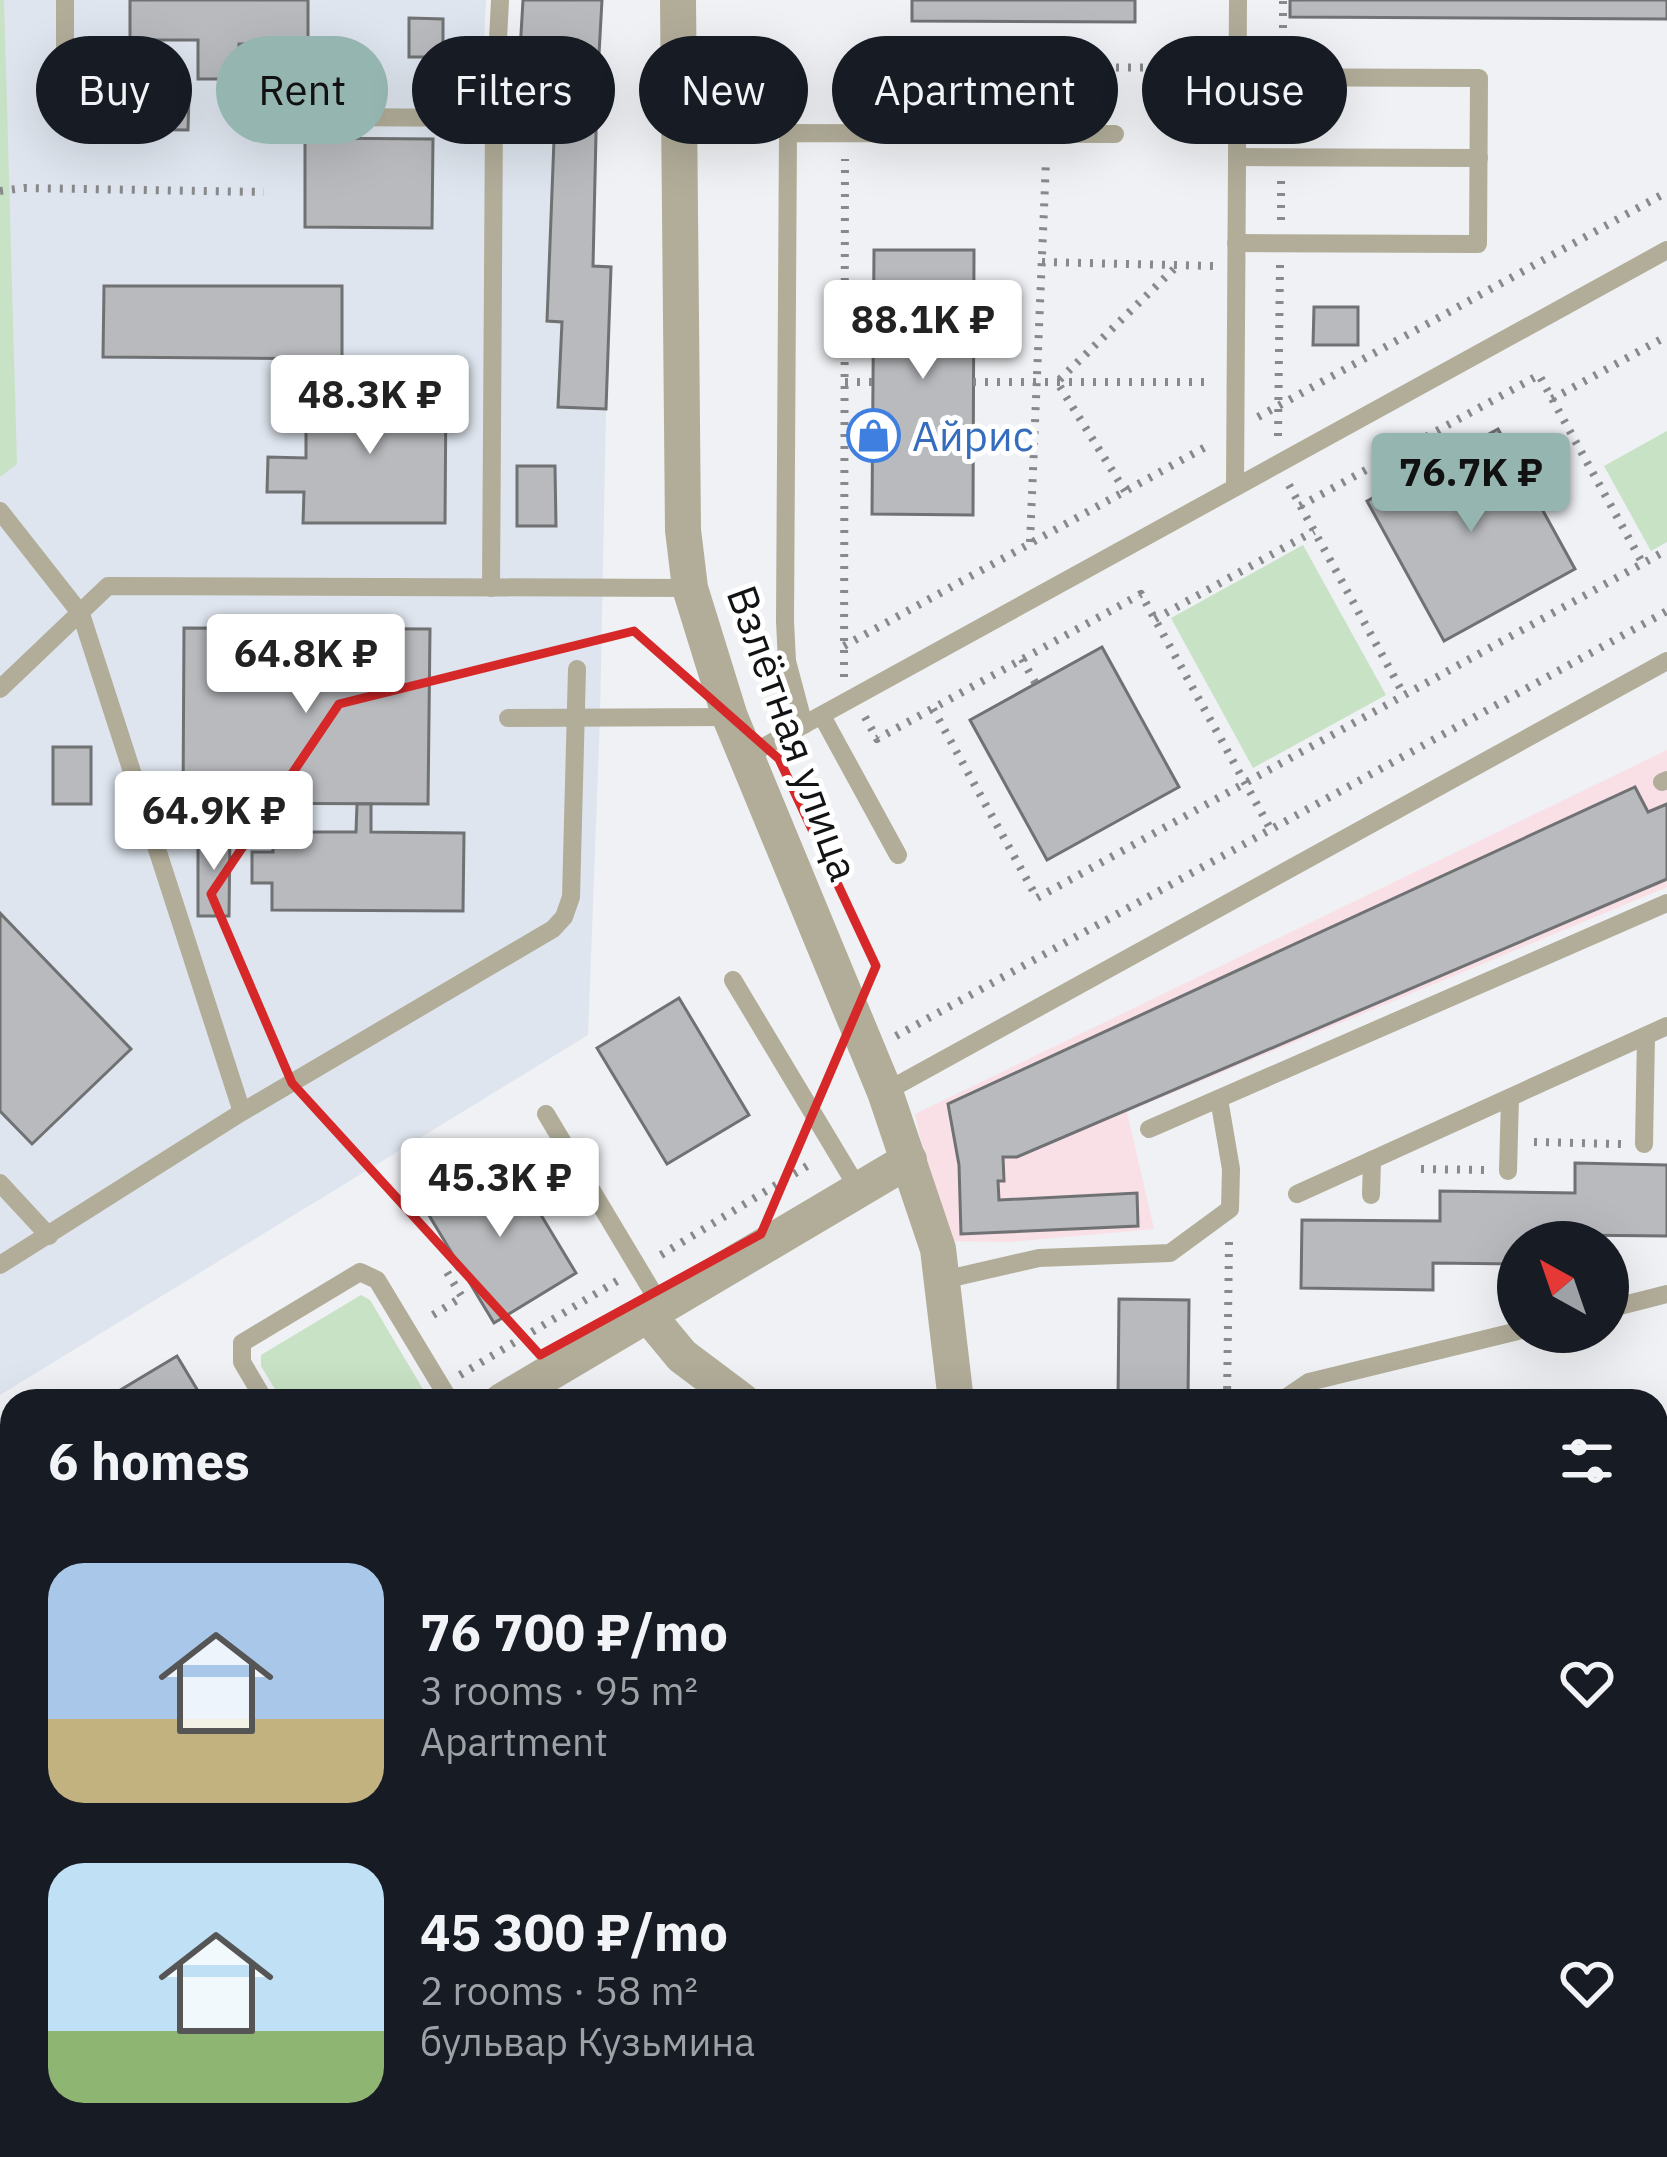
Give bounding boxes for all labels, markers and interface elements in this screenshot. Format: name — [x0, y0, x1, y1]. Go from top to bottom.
chip: Buy — [36, 36, 192, 144]
chip: Rent — [216, 36, 388, 144]
chip: Filters — [412, 36, 615, 144]
chip: New — [639, 36, 808, 144]
chip: Apartment — [832, 36, 1118, 144]
chip: House — [1142, 36, 1347, 144]
pin: 88.1K ₽ — [812, 280, 1034, 382]
text: 88.1K ₽ — [851, 293, 995, 344]
pin: 48.3K ₽ — [259, 355, 481, 457]
text: 48.3K ₽ — [298, 368, 442, 419]
shop icon: Айрис — [845, 408, 901, 464]
place label: Айрис — [912, 408, 1034, 463]
pin: 76.7K ₽ — [1360, 433, 1582, 535]
text: 76.7K ₽ — [1399, 446, 1543, 497]
street label: Взлётная улица — [715, 578, 872, 888]
pin: 64.8K ₽ — [195, 614, 417, 716]
text: 64.8K ₽ — [234, 627, 378, 678]
pin: 64.9K ₽ — [103, 771, 325, 873]
text: 64.9K ₽ — [142, 784, 286, 835]
pin: 45.3K ₽ — [389, 1138, 611, 1240]
text: 45.3K ₽ — [428, 1151, 572, 1202]
north arrow — [1497, 1221, 1629, 1353]
map controls — [1497, 1221, 1629, 1353]
text: 6 homes — [48, 1428, 250, 1494]
icon: filters — [1554, 1428, 1620, 1494]
text: 76 700 ₽/mo — [420, 1599, 728, 1665]
icon: home — [144, 1611, 288, 1755]
icon: heart — [1554, 1650, 1620, 1716]
text: 3 rooms · 95 m² — [420, 1665, 698, 1716]
text: Apartment — [420, 1716, 608, 1767]
text: 45 300 ₽/mo — [420, 1899, 728, 1965]
icon: home — [144, 1911, 288, 2055]
icon: heart — [1554, 1950, 1620, 2016]
text: 2 rooms · 58 m² — [420, 1965, 698, 2016]
text: бульвар Кузьмина — [420, 2016, 755, 2067]

